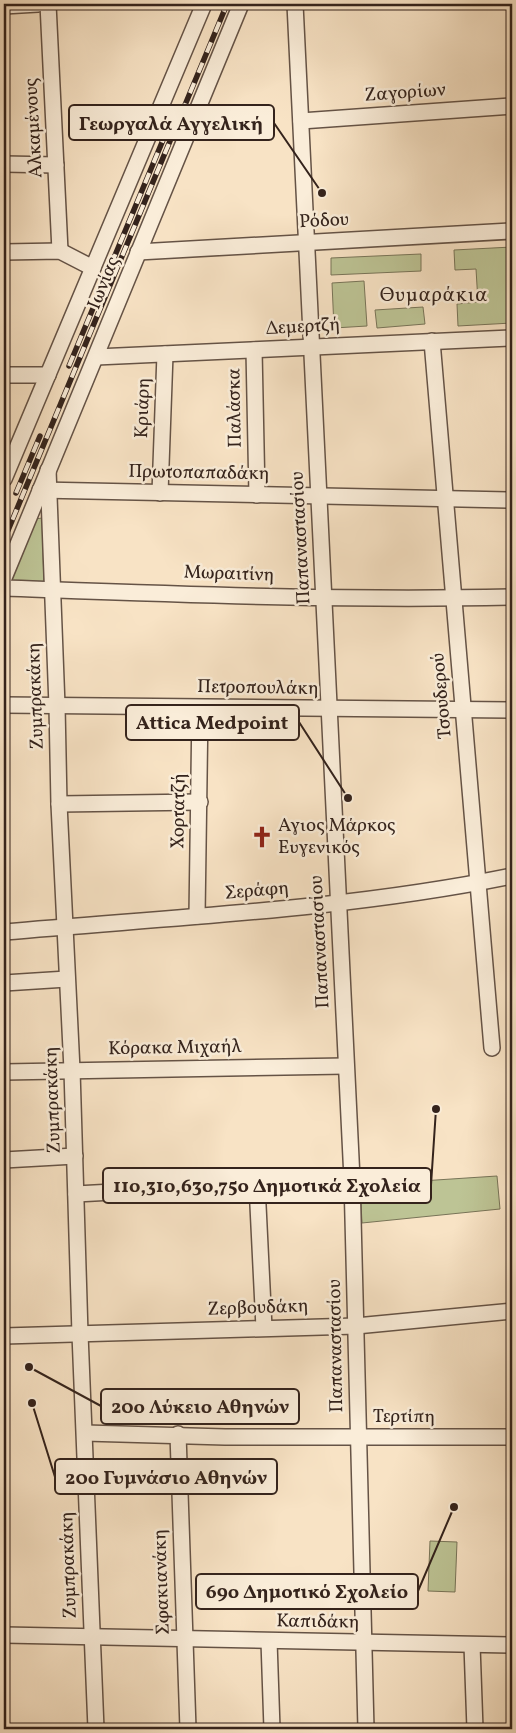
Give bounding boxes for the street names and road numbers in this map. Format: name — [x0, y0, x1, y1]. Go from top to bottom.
street label: Αλκαμένους — [18, 77, 50, 179]
street label: Ζαγορίων — [364, 77, 446, 109]
street label: Ρόδου — [298, 207, 350, 235]
street label: Ιωνίας — [82, 253, 126, 313]
street label: Δεμερτζή — [265, 312, 341, 342]
street label: Παλάσκα — [221, 367, 249, 448]
street label: Κριάρη — [129, 377, 157, 439]
street label: Πρωτοπαπαδάκη — [128, 459, 270, 487]
street label: Παπαναστασίου — [285, 471, 317, 605]
street label: Μωραιτίνη — [183, 559, 275, 589]
street label: Ζυμπρακάκη — [21, 642, 51, 750]
street label: Τσουδερού — [425, 652, 459, 740]
street label: Πετροπουλάκη — [197, 674, 319, 702]
street label: Χορτατζή — [165, 773, 193, 849]
street label: Σεράφη — [224, 875, 290, 907]
street label: Παπαναστασίου — [304, 875, 336, 1009]
street label: Κόρακα Μιχαήλ — [108, 1034, 243, 1062]
street label: Ζυμπρακάκη — [38, 1046, 68, 1154]
street label: Παπαναστασίου — [322, 1279, 350, 1413]
street label: Ζερβουδάκη — [207, 1293, 309, 1323]
street label: Τερτίπη — [373, 1404, 435, 1430]
street label: Ζυμπρακάκη — [54, 1511, 84, 1619]
street label: Σφακιανάκη — [147, 1529, 177, 1635]
street label: Καπιδάκη — [276, 1608, 360, 1636]

